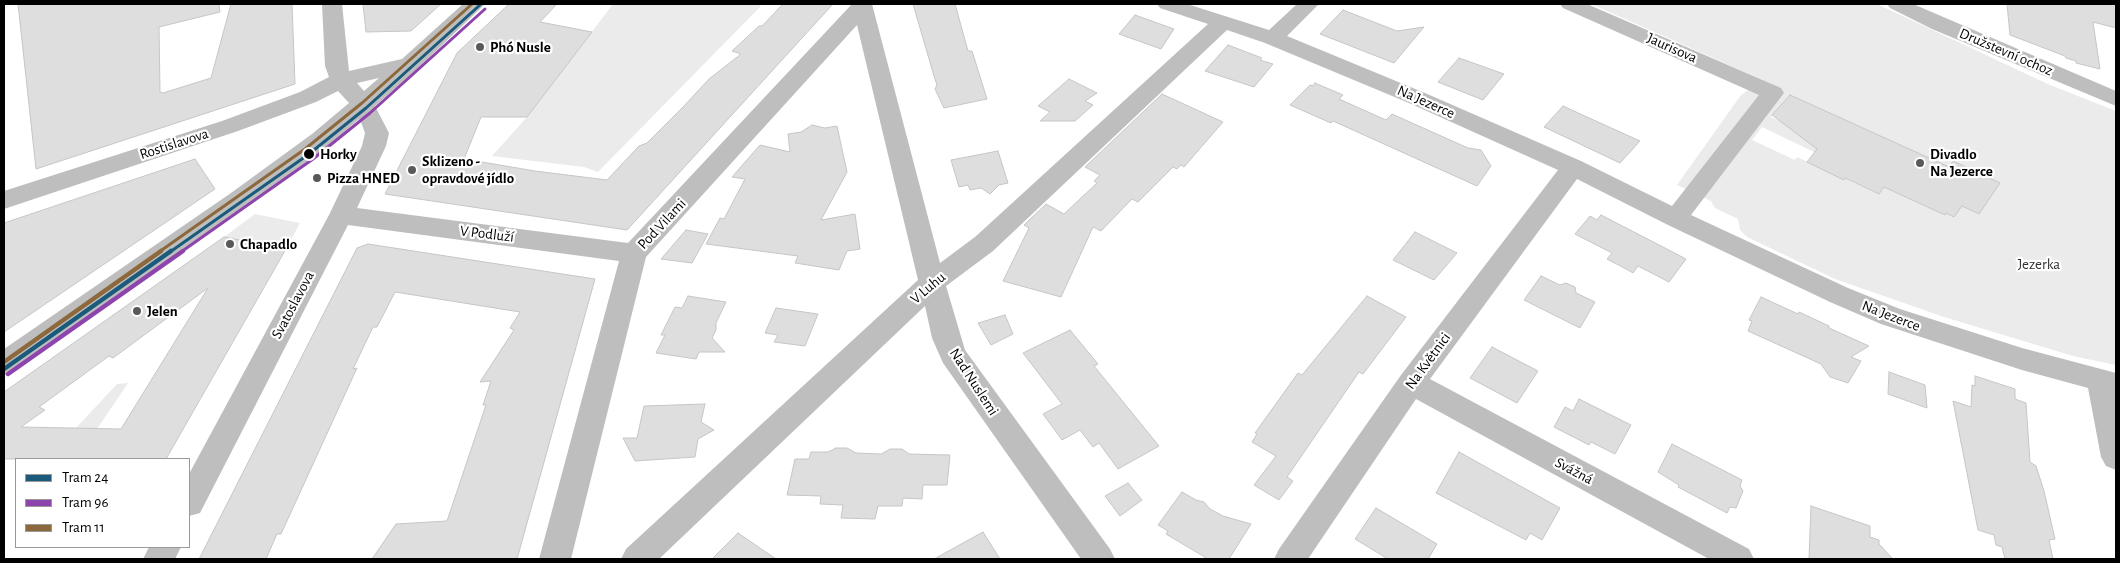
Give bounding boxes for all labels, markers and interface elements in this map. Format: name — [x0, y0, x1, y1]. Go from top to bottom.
street label: Družstevní ochoz — [1957, 24, 2055, 80]
street label: Jaurisova — [1644, 29, 1700, 67]
place label: Phó Nusle — [490, 38, 551, 56]
marker: Phó Nusle — [474, 41, 486, 53]
street label: Na Jezerce — [1394, 81, 1458, 123]
street label: Rostislavova — [137, 124, 211, 164]
place label: Horky — [320, 145, 357, 163]
place label: Divadlo Na Jezerce — [1930, 145, 1993, 180]
marker: Horky — [302, 147, 316, 161]
place label: Sklizeno - opravdové jídlo — [422, 152, 514, 187]
marker: Divadlo Na Jezerce — [1914, 157, 1926, 169]
marker: Sklizeno - opravdové jídlo — [406, 164, 418, 176]
place label: Pizza HNED — [327, 169, 400, 187]
marker: Pizza HNED — [311, 172, 323, 184]
street label: Pod Vilami — [634, 195, 690, 253]
street label: V Podluží — [459, 222, 515, 246]
place label: Chapadlo — [240, 235, 297, 253]
marker: Chapadlo — [224, 238, 236, 250]
park label: Jezerka — [2018, 255, 2060, 273]
street label: Svatoslavova — [268, 268, 318, 342]
street label: V Luhu — [907, 268, 949, 308]
street label: Na Jezerce — [1859, 297, 1923, 335]
place label: Jelen — [147, 302, 178, 320]
marker: Jelen — [131, 305, 143, 317]
street label: Na Květnici — [1401, 329, 1455, 393]
street label: Nad Nuslemi — [946, 345, 1002, 419]
street label: Svážná — [1552, 454, 1596, 488]
legend — [15, 458, 190, 548]
text: Tram 24 — [62, 470, 108, 485]
text: Tram 96 — [62, 495, 108, 510]
text: Tram 11 — [62, 520, 105, 535]

